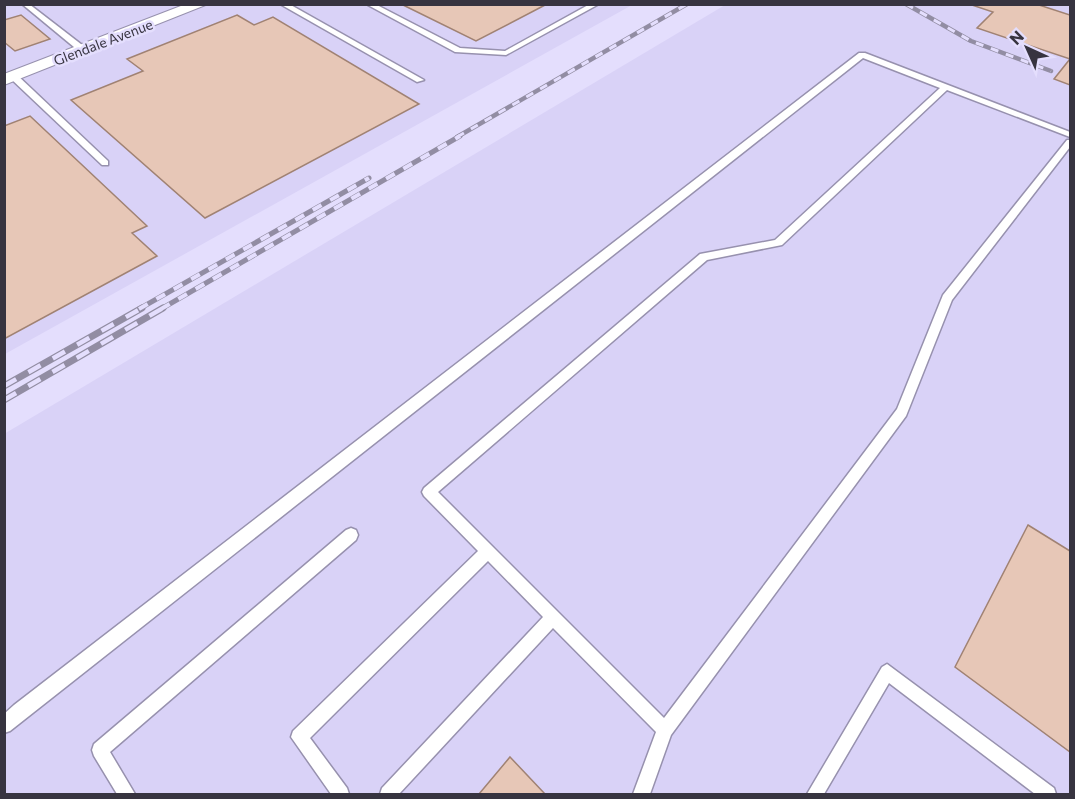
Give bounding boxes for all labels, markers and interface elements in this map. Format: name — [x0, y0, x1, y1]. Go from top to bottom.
street label: Glendale Avenue — [51, 15, 155, 69]
north arrow — [997, 18, 1057, 78]
text: N — [1005, 26, 1027, 48]

